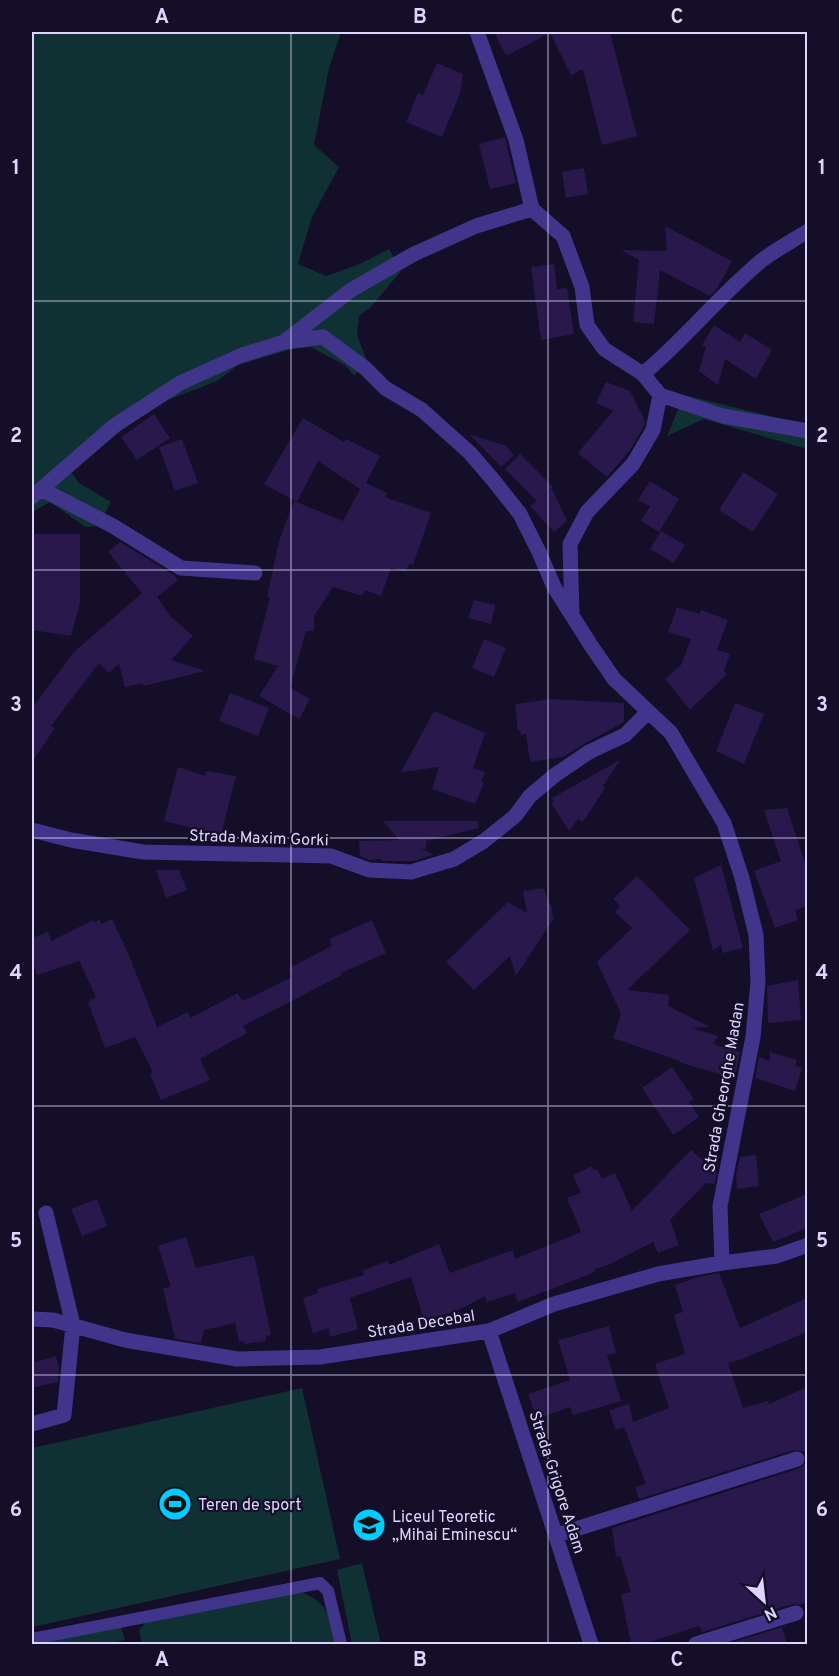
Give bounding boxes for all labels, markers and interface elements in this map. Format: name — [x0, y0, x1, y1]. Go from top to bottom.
text: A — [155, 5, 169, 31]
text: B — [413, 5, 427, 31]
text: C — [671, 5, 683, 31]
text: 1 — [12, 156, 20, 182]
text: 1 — [818, 156, 826, 182]
text: 2 — [10, 424, 22, 450]
text: 2 — [816, 424, 828, 450]
text: 3 — [10, 693, 22, 719]
text: 3 — [816, 693, 828, 719]
street label: Strada Maxim Gorki — [189, 827, 329, 851]
text: 4 — [10, 961, 22, 987]
text: 4 — [816, 961, 828, 987]
street label: Strada Gheorghe Madan — [700, 1001, 750, 1174]
text: 5 — [10, 1229, 22, 1255]
text: 5 — [816, 1229, 828, 1255]
street label: Strada Decebal — [366, 1307, 477, 1343]
street label: Strada Grigore Adam — [524, 1409, 589, 1557]
sports icon: Teren de sport — [157, 1486, 193, 1522]
place label: Teren de sport — [198, 1496, 302, 1516]
text: 6 — [10, 1498, 22, 1524]
text: 6 — [816, 1498, 828, 1524]
school or university icon: Liceul Teoretic „Mihai Eminescu“ — [351, 1507, 387, 1543]
place label: Liceul Teoretic „Mihai Eminescu“ — [392, 1508, 517, 1546]
north arrow — [734, 1571, 794, 1631]
text: N — [760, 1601, 780, 1624]
text: A — [155, 1648, 169, 1674]
text: B — [413, 1648, 427, 1674]
text: C — [671, 1648, 683, 1674]

